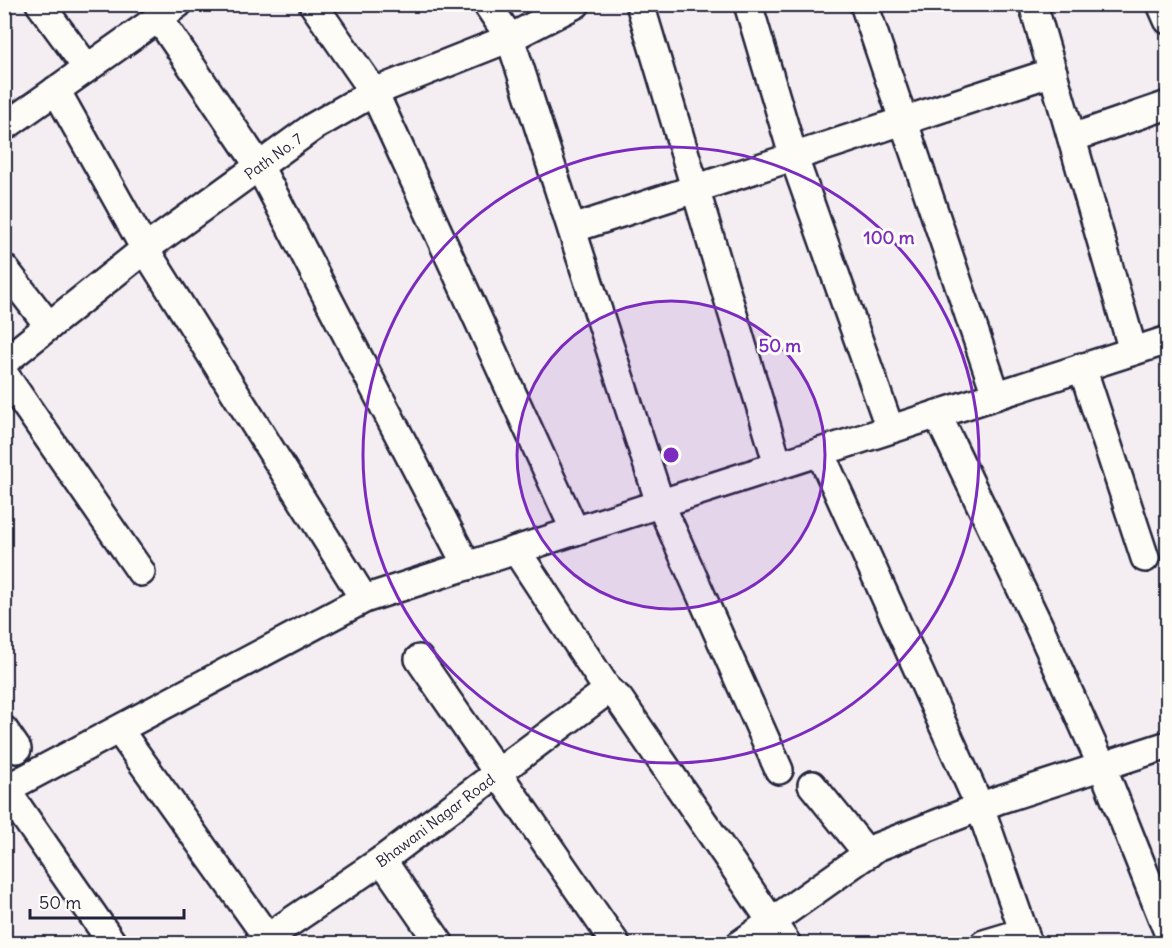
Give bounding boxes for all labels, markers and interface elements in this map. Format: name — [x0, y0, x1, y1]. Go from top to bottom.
street label: Path No. 7 — [240, 129, 306, 183]
text: 100 m — [864, 226, 915, 249]
text: 50 m — [759, 334, 801, 357]
centre of rings — [661, 445, 681, 465]
street label: Bhawani Nagar Road — [372, 769, 498, 871]
scale bar — [30, 882, 184, 920]
text: 50 m — [39, 891, 81, 914]

